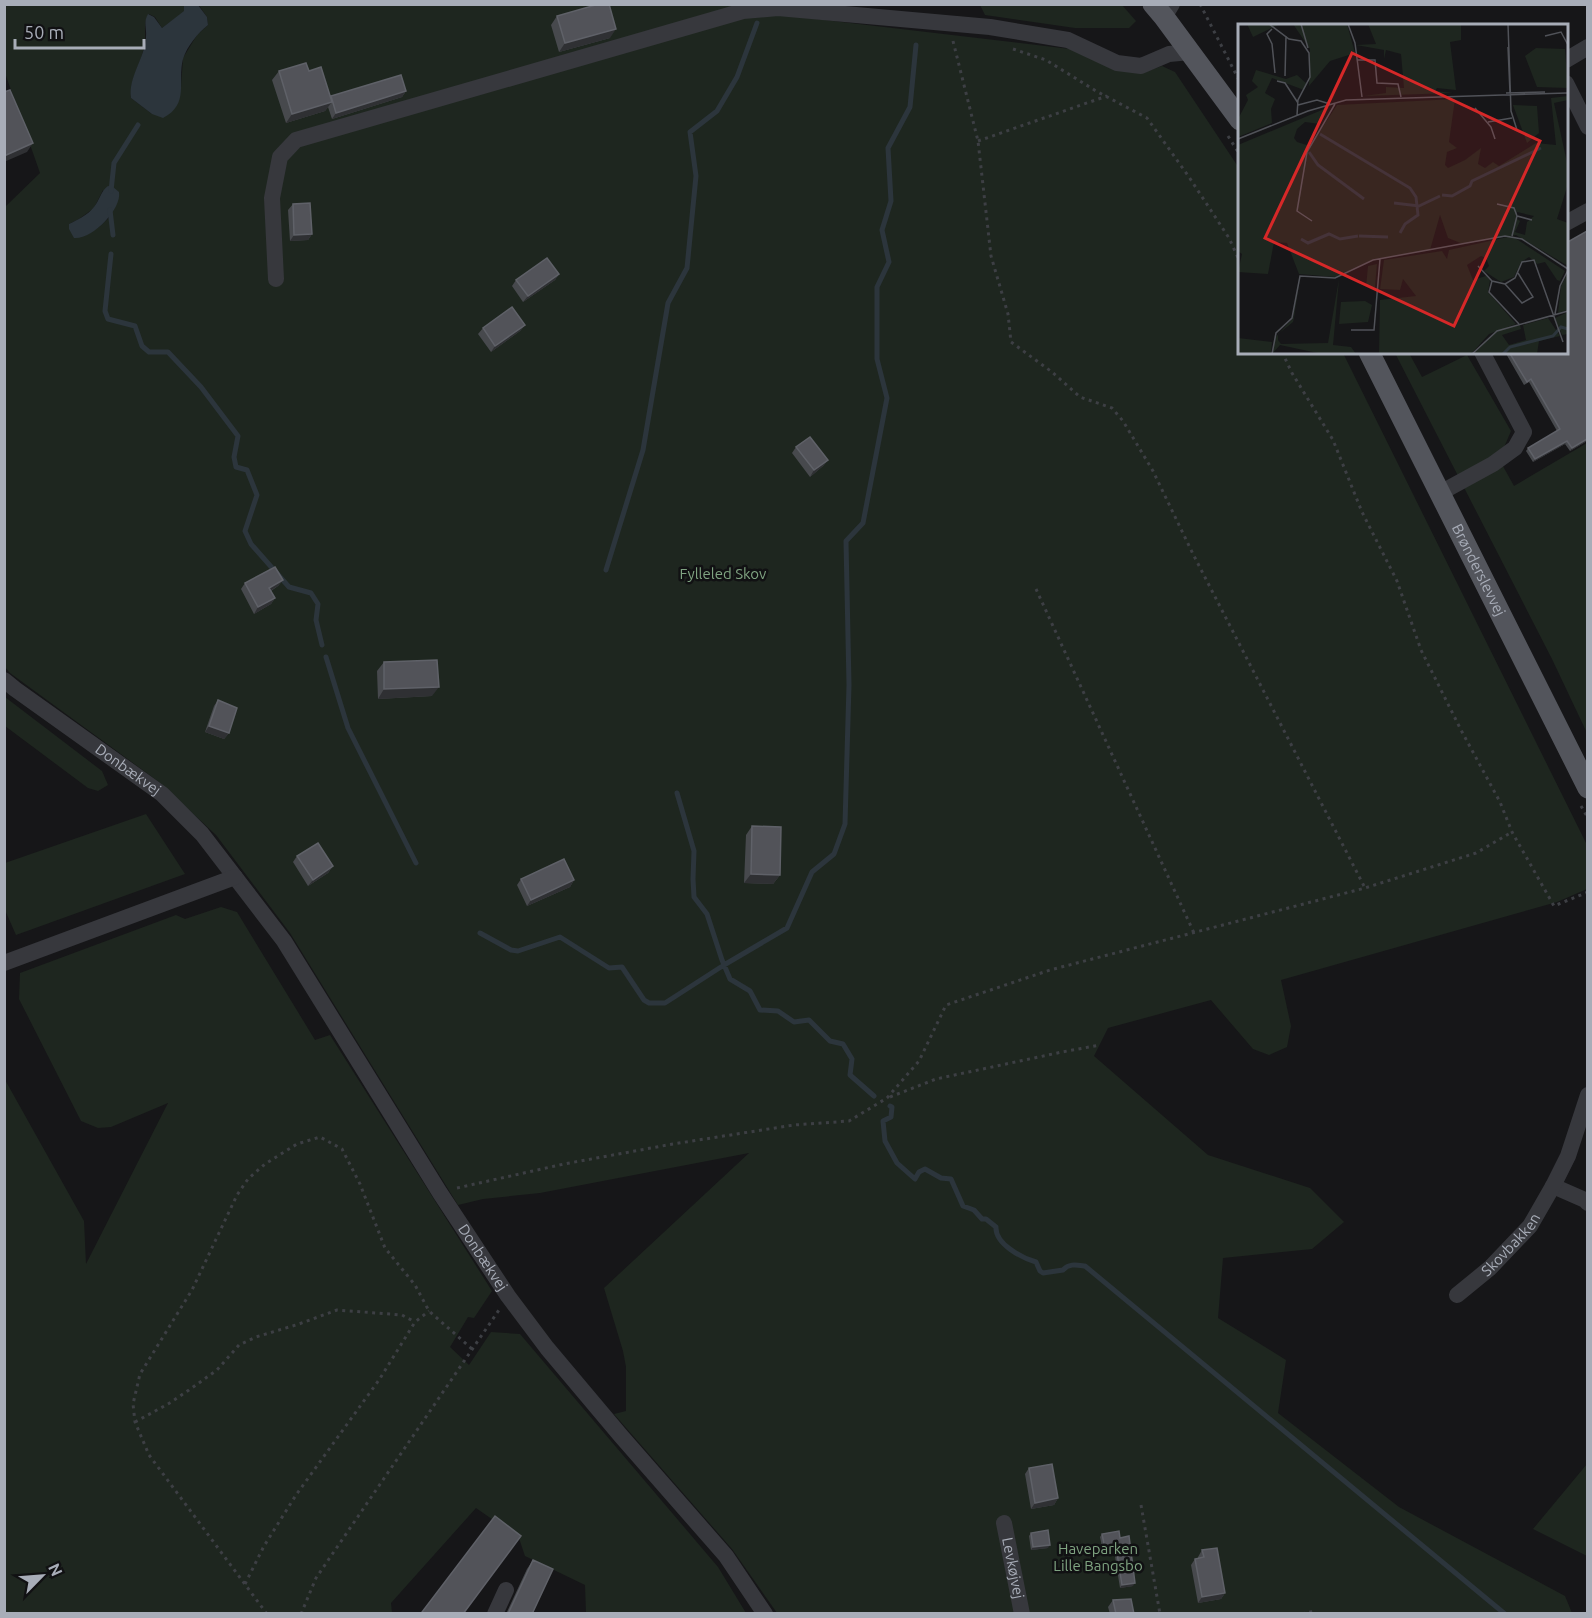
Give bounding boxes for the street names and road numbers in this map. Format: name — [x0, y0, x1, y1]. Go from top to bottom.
street label: Brønderslevvej — [1449, 521, 1509, 619]
street label: Donbækvej — [92, 740, 164, 798]
street label: Skovbakken — [1478, 1210, 1543, 1280]
street label: Donbækvej — [455, 1221, 511, 1294]
street label: Levkøjvej — [999, 1536, 1028, 1600]

